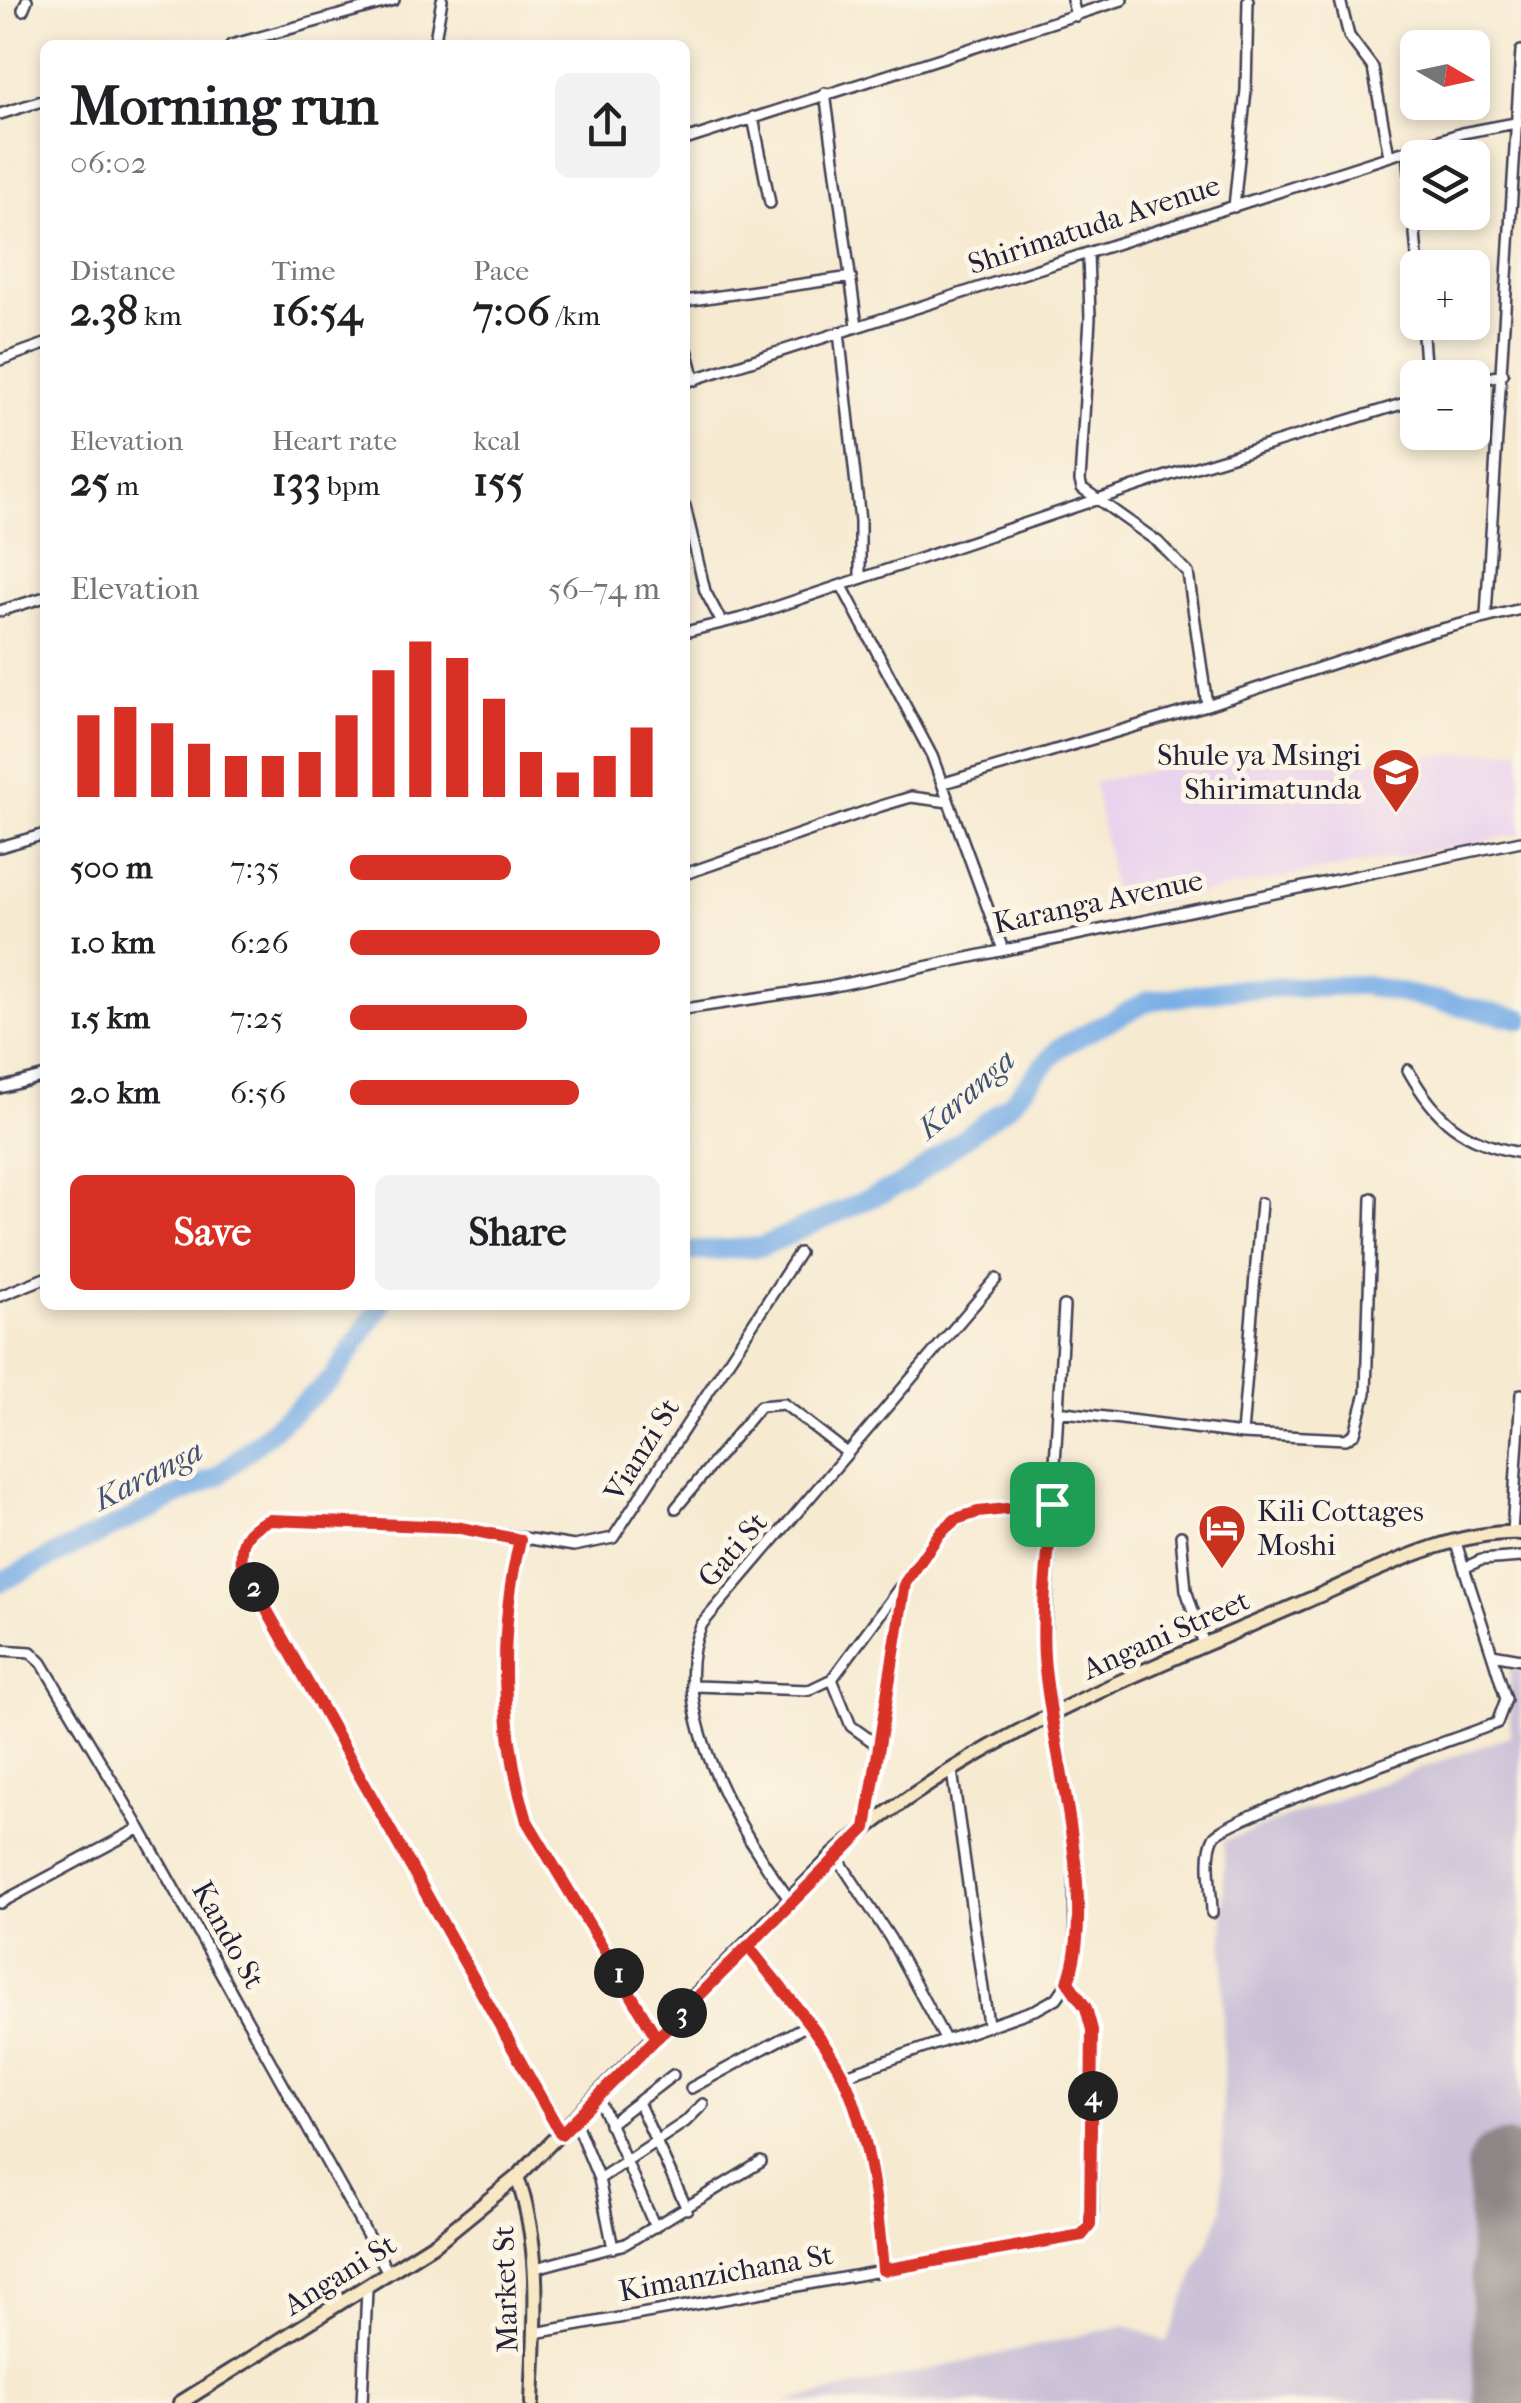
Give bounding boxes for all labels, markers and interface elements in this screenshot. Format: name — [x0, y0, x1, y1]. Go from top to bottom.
north arrow — [1400, 30, 1490, 120]
map controls — [1400, 30, 1490, 450]
button: share — [555, 73, 660, 178]
text: Morning run — [70, 74, 378, 138]
button: layers — [1400, 140, 1490, 230]
text: 06:02 — [70, 144, 147, 181]
street label: Shirimatuda Avenue — [964, 168, 1224, 282]
button: + — [1400, 250, 1490, 340]
text: Distance — [70, 254, 175, 287]
text: Time — [272, 254, 335, 287]
text: Pace — [473, 254, 529, 287]
text: 2.38 — [70, 287, 138, 336]
text: 16:54 — [272, 287, 362, 336]
text: 7:06 — [473, 287, 550, 336]
text: km — [138, 299, 182, 332]
text: /km — [550, 299, 600, 332]
button: − — [1400, 360, 1490, 450]
text: Elevation — [70, 424, 183, 457]
text: Heart rate — [272, 424, 397, 457]
text: kcal — [473, 424, 520, 457]
text: 25 — [70, 457, 110, 506]
text: 133 — [272, 457, 321, 506]
text: 155 — [473, 457, 524, 506]
text: m — [110, 469, 139, 502]
text: bpm — [321, 469, 380, 502]
text: Elevation — [70, 570, 199, 607]
text: 56–74 m — [548, 570, 660, 607]
place label: Shule ya Msingi Shirimatunda — [1157, 738, 1362, 807]
school or university icon: Shule ya Msingi Shirimatunda — [1370, 746, 1422, 814]
text: 500 m — [70, 849, 153, 886]
text: 7:35 — [230, 849, 280, 886]
street label: Karanga Avenue — [990, 863, 1206, 941]
text: 1.0 km — [70, 924, 155, 961]
text: 6:26 — [230, 924, 289, 961]
text: 1.5 km — [70, 999, 150, 1036]
text: 7:25 — [230, 999, 283, 1036]
water label: Karanga — [908, 1041, 1022, 1148]
text: 2.0 km — [70, 1074, 160, 1111]
text: 6:56 — [230, 1074, 286, 1111]
button: Save — [70, 1175, 355, 1290]
button: Share — [375, 1175, 660, 1290]
street label: Vianzi St — [596, 1392, 687, 1509]
water label: Karanga — [85, 1432, 209, 1519]
pin — [1010, 1462, 1095, 1547]
icon: arrive — [1025, 1477, 1080, 1532]
place label: Kili Cottages Moshi — [1257, 1494, 1424, 1563]
hotel icon: Kili Cottages Moshi — [1196, 1502, 1248, 1570]
street label: Gati St — [691, 1505, 775, 1594]
pin: 2 — [229, 1562, 279, 1612]
text: 2 — [247, 1570, 261, 1603]
street label: Angani Street — [1076, 1583, 1255, 1688]
street label: Kando St — [184, 1875, 272, 1995]
pin: 1 — [594, 1948, 644, 1998]
text: 1 — [614, 1956, 624, 1989]
pin: 3 — [657, 1988, 707, 2038]
text: 3 — [676, 1996, 688, 2029]
pin: 4 — [1068, 2071, 1118, 2121]
text: 4 — [1085, 2079, 1101, 2112]
street label: Market St — [486, 2225, 526, 2353]
street label: Angani St — [277, 2227, 403, 2324]
street label: Kimanzichana St — [616, 2237, 836, 2309]

